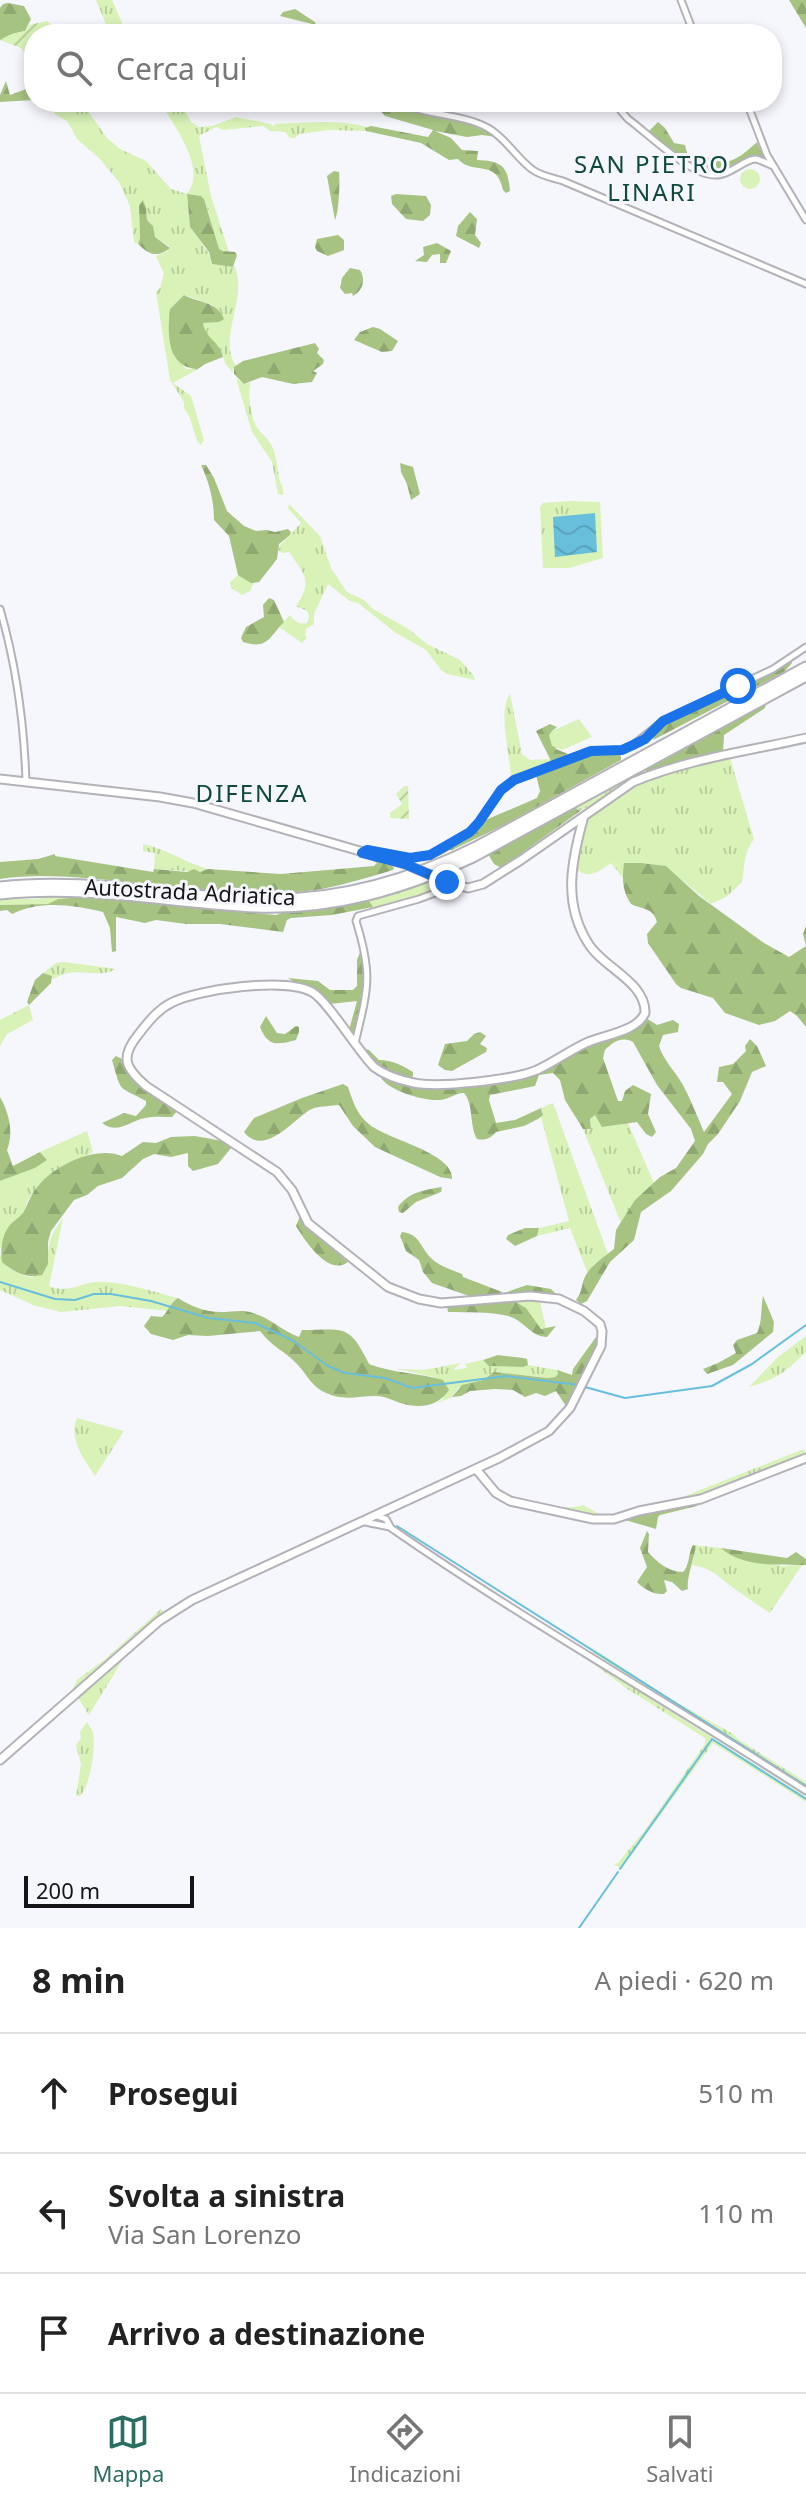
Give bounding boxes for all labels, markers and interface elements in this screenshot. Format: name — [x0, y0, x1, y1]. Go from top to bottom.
search box — [24, 24, 782, 112]
icon: search — [52, 46, 96, 90]
text: Cerca qui — [116, 48, 247, 89]
district label: SAN PIETRO LINARI — [574, 147, 730, 208]
route start — [720, 668, 756, 704]
district label: DIFENZA — [196, 776, 308, 809]
route end — [429, 864, 465, 900]
street label: Autostrada Adriatica — [84, 870, 296, 912]
scale bar — [24, 1872, 194, 1908]
text: 200 m — [36, 1875, 100, 1905]
text: 8 min — [32, 1957, 126, 2003]
text: A piedi · 620 m — [594, 1962, 774, 1998]
icon: ahead — [32, 2071, 76, 2115]
text: Prosegui — [108, 2073, 239, 2114]
text: 510 m — [698, 2075, 774, 2111]
text: Svolta a sinistra — [108, 2175, 345, 2216]
icon: left — [32, 2191, 76, 2235]
text: 110 m — [698, 2195, 774, 2231]
text: Via San Lorenzo — [108, 2216, 302, 2252]
icon: arrive — [32, 2311, 76, 2355]
text: Arrivo a destinazione — [108, 2313, 425, 2354]
tab: Mappa — [93, 2410, 164, 2488]
tab: Indicazioni — [349, 2410, 461, 2488]
tab: Salvati — [646, 2410, 713, 2488]

